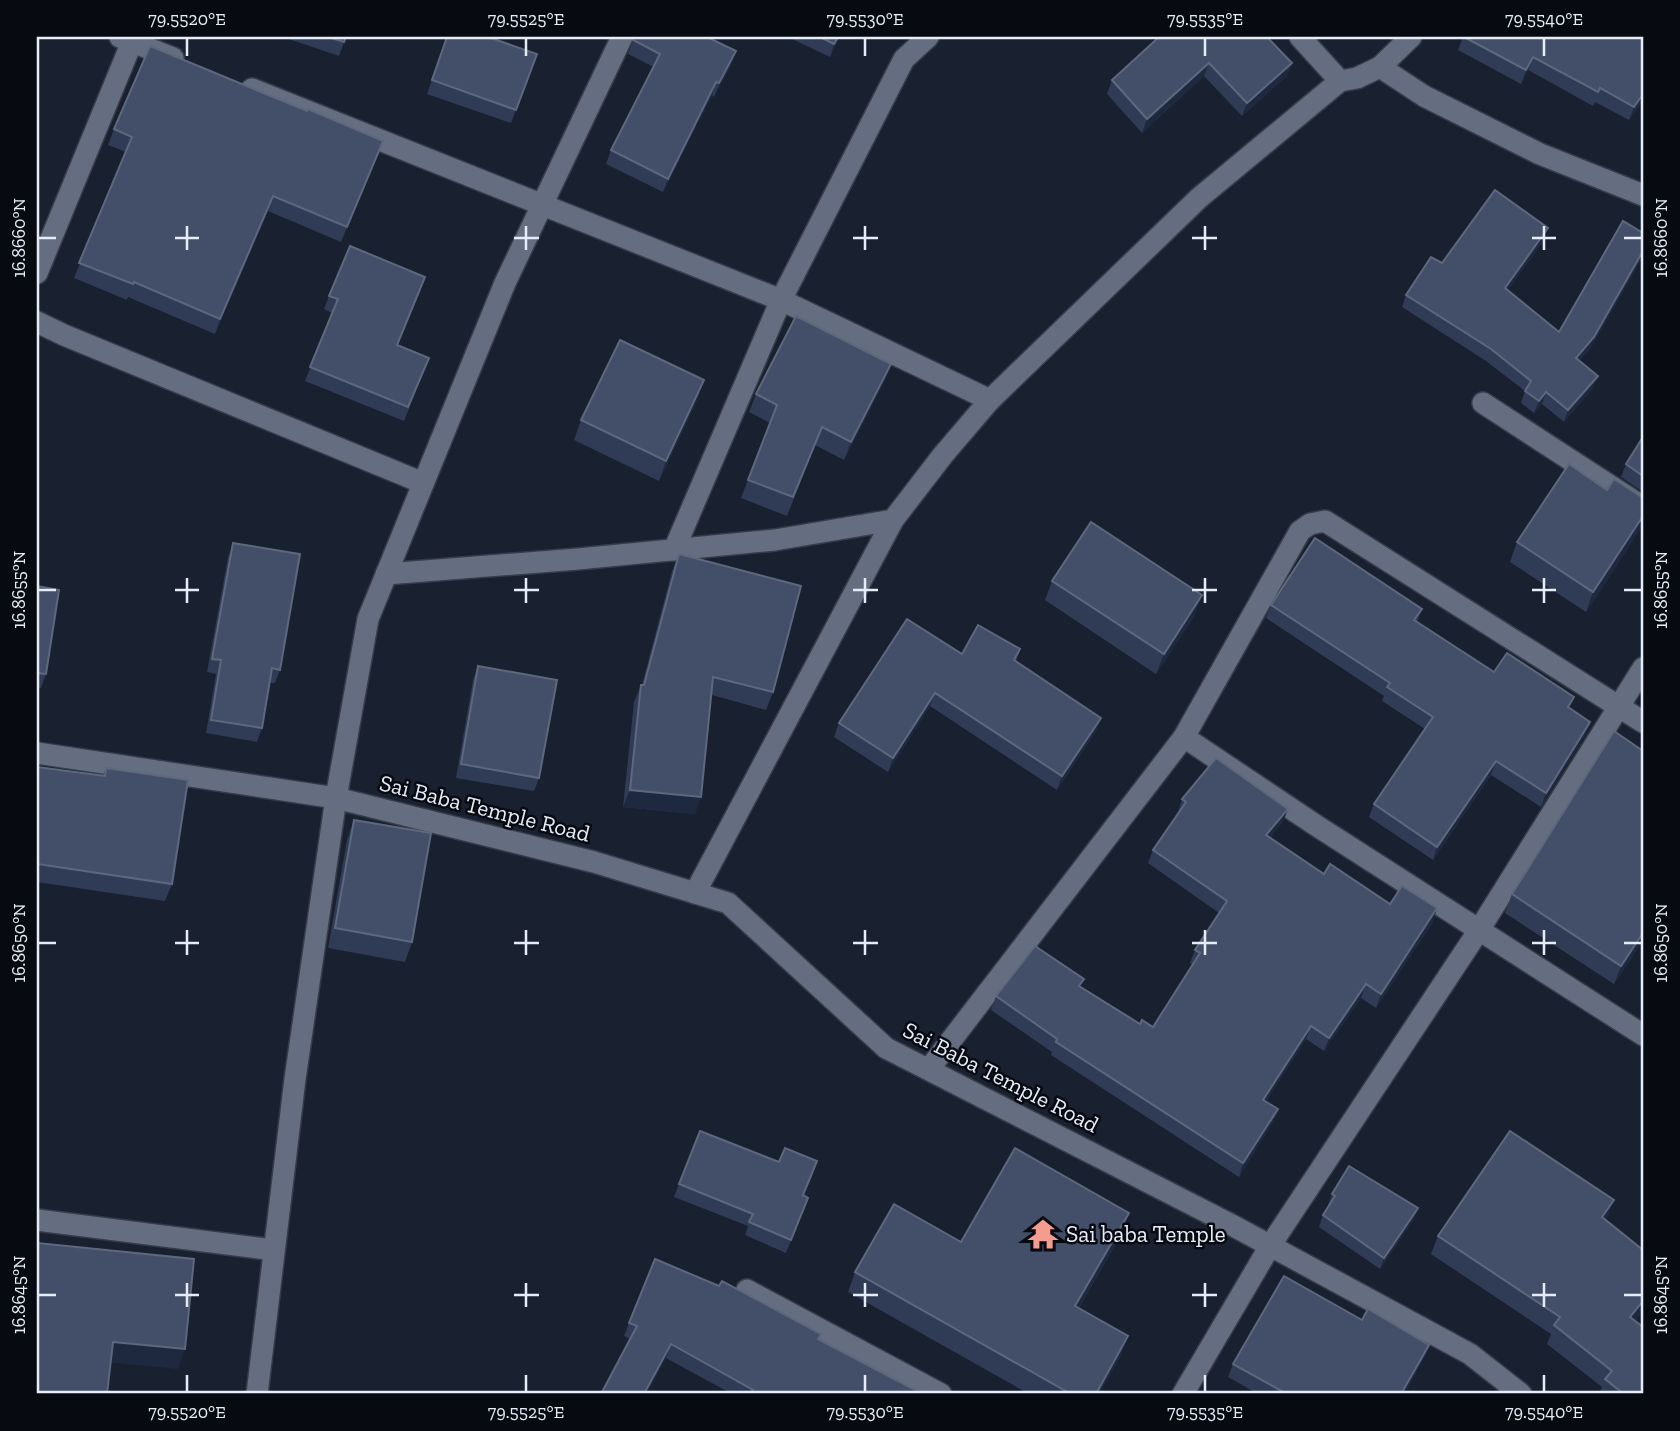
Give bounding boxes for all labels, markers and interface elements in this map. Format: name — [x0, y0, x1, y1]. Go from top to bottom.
text: 79.5520°E — [148, 8, 226, 30]
text: 79.5525°E — [488, 8, 564, 30]
text: 79.5530°E — [826, 8, 904, 30]
text: 79.5535°E — [1167, 8, 1243, 30]
text: 79.5540°E — [1505, 8, 1583, 30]
text: 16.8660°N — [8, 198, 30, 278]
text: 16.8660°N — [1650, 198, 1672, 278]
text: 16.8655°N — [8, 551, 30, 629]
text: 16.8655°N — [1650, 551, 1672, 629]
street label: Sai Baba Temple Road — [377, 768, 593, 848]
text: 16.8650°N — [8, 903, 30, 983]
text: 16.8650°N — [1650, 903, 1672, 983]
street label: Sai Baba Temple Road — [898, 1016, 1104, 1139]
temple icon: Sai baba Temple — [1026, 1217, 1060, 1251]
place label: Sai baba Temple — [1066, 1220, 1226, 1248]
text: 16.8645°N — [8, 1256, 30, 1334]
text: 16.8645°N — [1650, 1256, 1672, 1334]
text: 79.5520°E — [148, 1401, 226, 1423]
text: 79.5525°E — [488, 1401, 564, 1423]
text: 79.5530°E — [826, 1401, 904, 1423]
text: 79.5535°E — [1167, 1401, 1243, 1423]
text: 79.5540°E — [1505, 1401, 1583, 1423]

